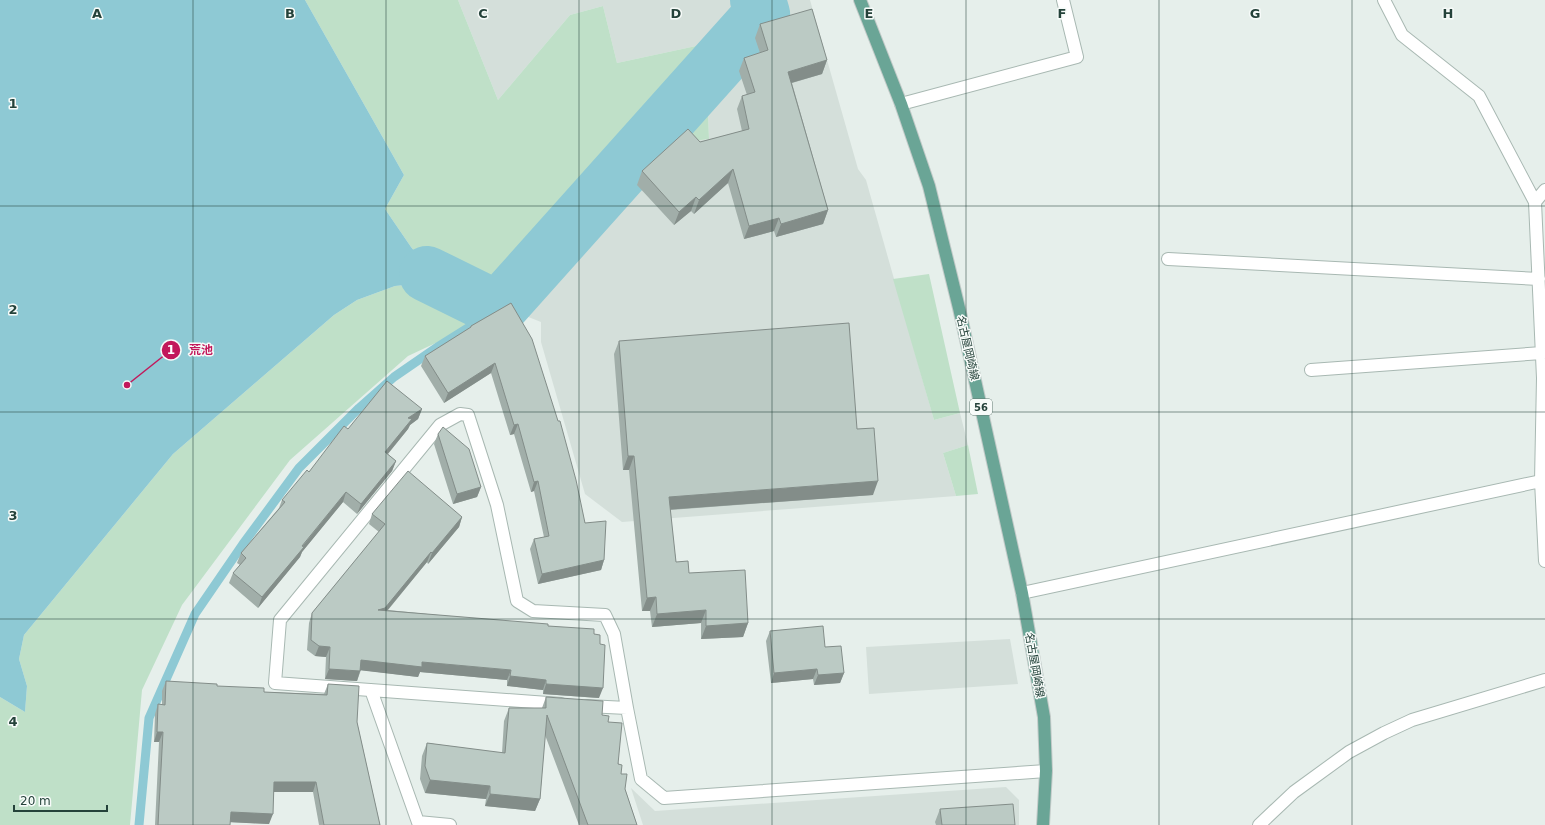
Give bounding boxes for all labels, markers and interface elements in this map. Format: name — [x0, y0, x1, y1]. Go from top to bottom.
text: A — [92, 6, 102, 21]
text: B — [285, 6, 295, 21]
text: C — [478, 6, 488, 21]
text: D — [671, 6, 682, 21]
text: E — [865, 6, 873, 21]
text: F — [1058, 6, 1066, 21]
text: G — [1250, 6, 1260, 21]
text: H — [1443, 6, 1453, 21]
text: 1 — [8, 96, 18, 111]
text: 2 — [8, 302, 18, 317]
street label: 名古屋岡崎線 — [954, 314, 981, 382]
callout: 荒池 — [161, 338, 221, 362]
text: 1 — [167, 343, 175, 357]
text: 荒池 — [189, 343, 213, 357]
road number: 56 — [970, 399, 992, 415]
text: 3 — [8, 508, 18, 523]
street label: 名古屋岡崎線 — [1022, 631, 1047, 699]
text: 4 — [8, 714, 18, 729]
scale bar — [14, 787, 107, 813]
text: 20 m — [20, 794, 51, 808]

